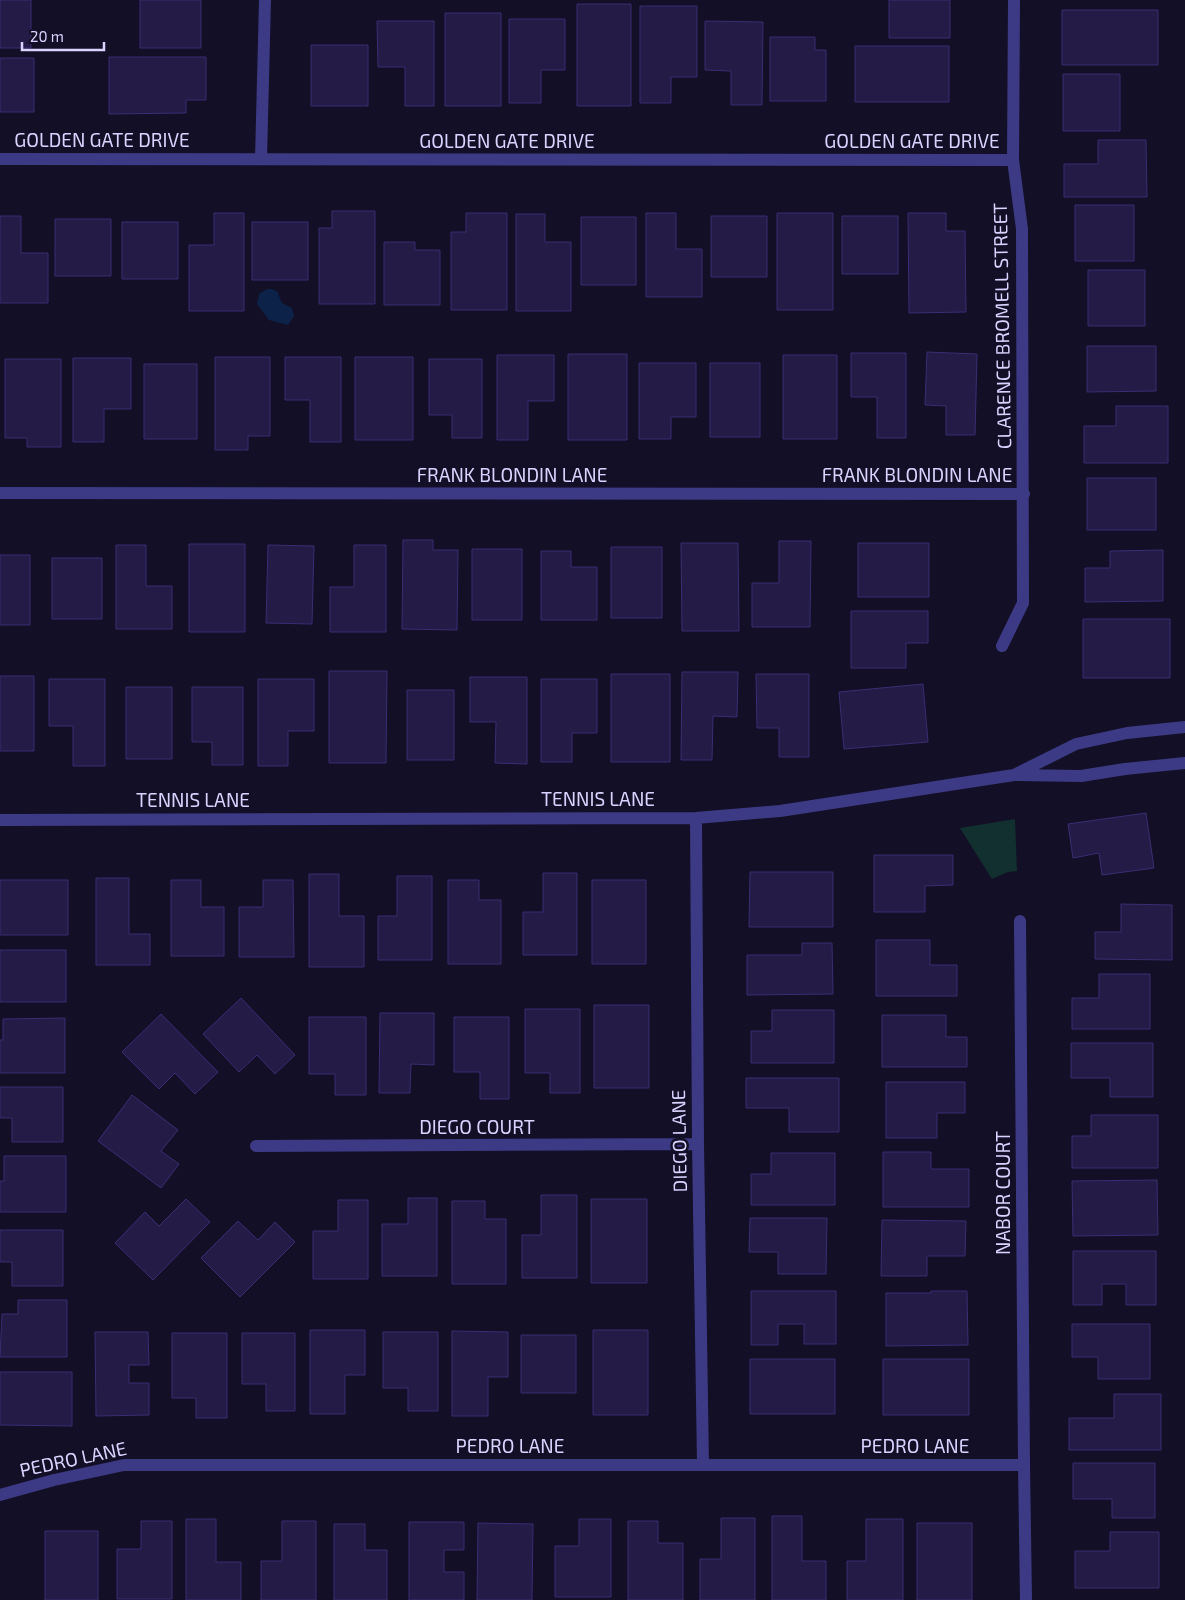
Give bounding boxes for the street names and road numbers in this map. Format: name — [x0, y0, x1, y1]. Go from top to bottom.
street label: GOLDEN GATE DRIVE — [14, 128, 190, 151]
street label: GOLDEN GATE DRIVE — [419, 129, 595, 152]
street label: GOLDEN GATE DRIVE — [824, 129, 1000, 152]
street label: CLARENCE BROMELL STREET — [988, 203, 1015, 449]
street label: FRANK BLONDIN LANE — [417, 463, 607, 486]
street label: FRANK BLONDIN LANE — [822, 463, 1012, 486]
street label: TENNIS LANE — [541, 787, 655, 810]
street label: TENNIS LANE — [136, 788, 250, 811]
street label: DIEGO LANE — [666, 1090, 691, 1193]
street label: DIEGO COURT — [419, 1115, 535, 1138]
street label: NABOR COURT — [991, 1131, 1014, 1255]
street label: PEDRO LANE — [456, 1434, 564, 1457]
street label: PEDRO LANE — [861, 1434, 969, 1457]
street label: PEDRO LANE — [17, 1436, 128, 1481]

